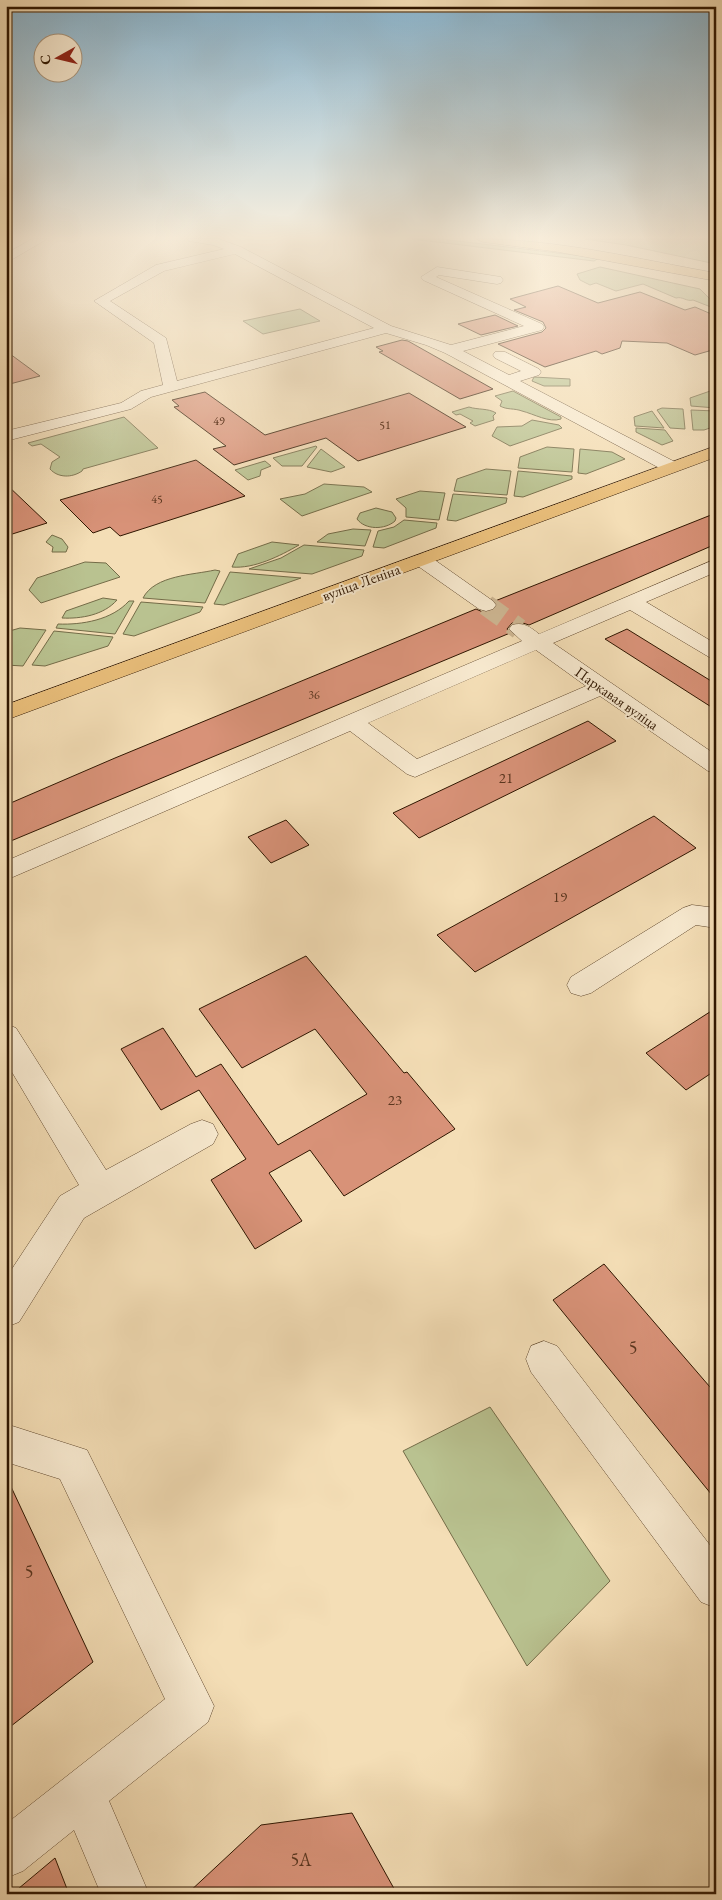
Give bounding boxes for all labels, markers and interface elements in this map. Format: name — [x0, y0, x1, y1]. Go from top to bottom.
north arrow — [32, 32, 82, 82]
text: С — [36, 54, 55, 66]
house number: 49 — [213, 413, 225, 429]
house number: 51 — [379, 417, 391, 433]
house number: 45 — [151, 491, 163, 507]
street label: вуліца Леніна — [319, 559, 403, 605]
street label: Паркавая вуліца — [571, 662, 663, 734]
house number: 36 — [308, 687, 320, 703]
house number: 21 — [499, 768, 513, 787]
house number: 19 — [553, 887, 567, 906]
house number: 23 — [388, 1090, 402, 1109]
house number: 5 — [629, 1336, 637, 1359]
house number: 5 — [25, 1560, 33, 1583]
house number: 5А — [290, 1848, 312, 1871]

